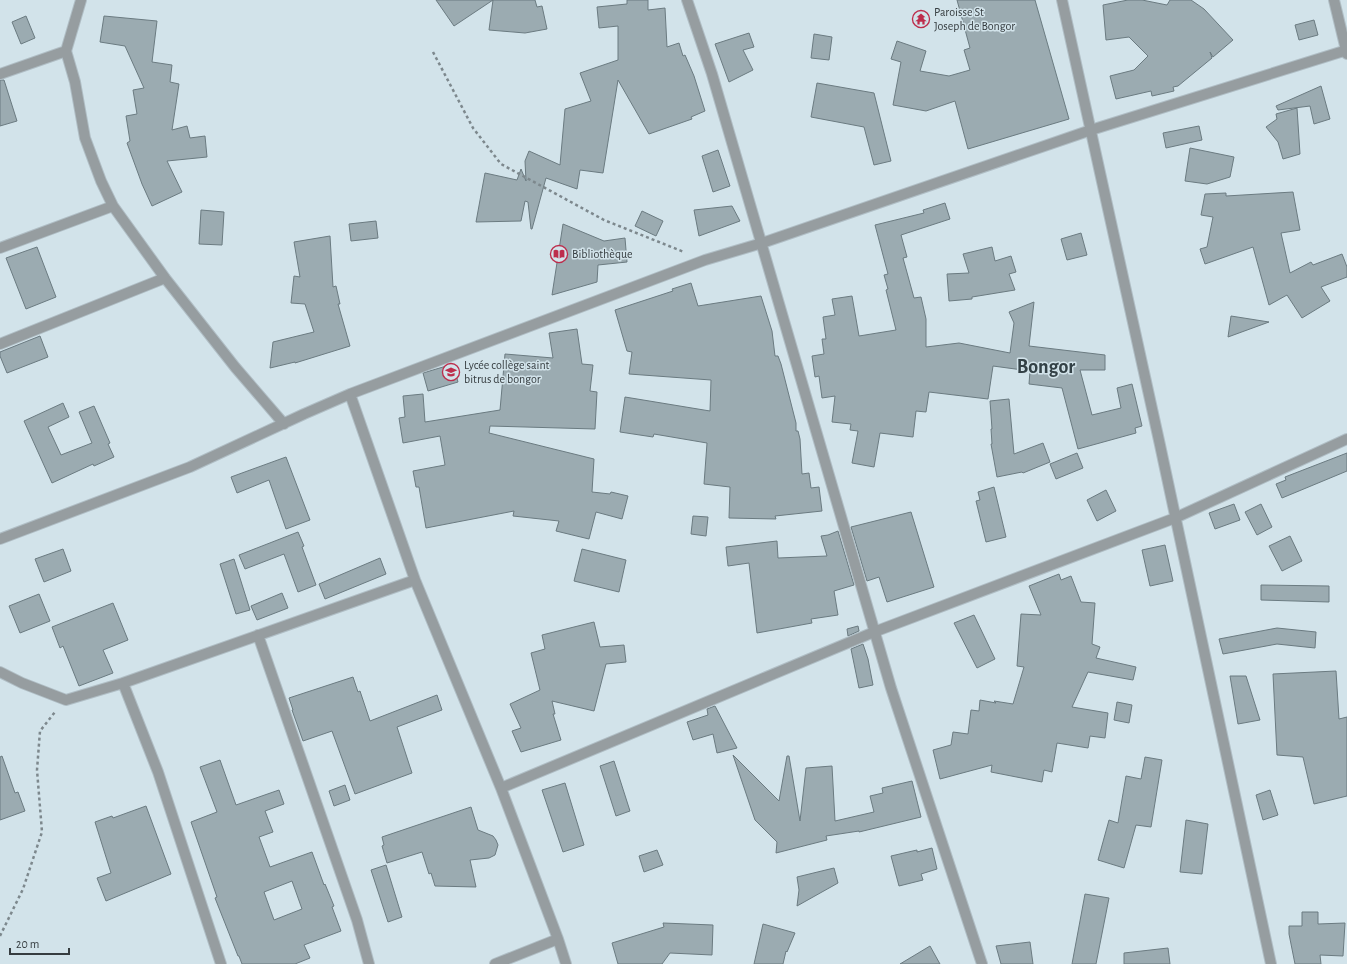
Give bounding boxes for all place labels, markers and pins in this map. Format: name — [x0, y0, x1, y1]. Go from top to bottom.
place label: Paroisse St Joseph de Bongor — [934, 6, 1015, 32]
temple icon: Paroisse St Joseph de Bongor — [911, 9, 931, 29]
library icon: Bibliothèque — [549, 244, 569, 264]
place label: Bibliothèque — [572, 248, 633, 260]
place label: Lycée collège saint bitrus de bongor — [464, 359, 550, 385]
school or university icon: Lycée collège saint bitrus de bongor — [441, 362, 461, 382]

